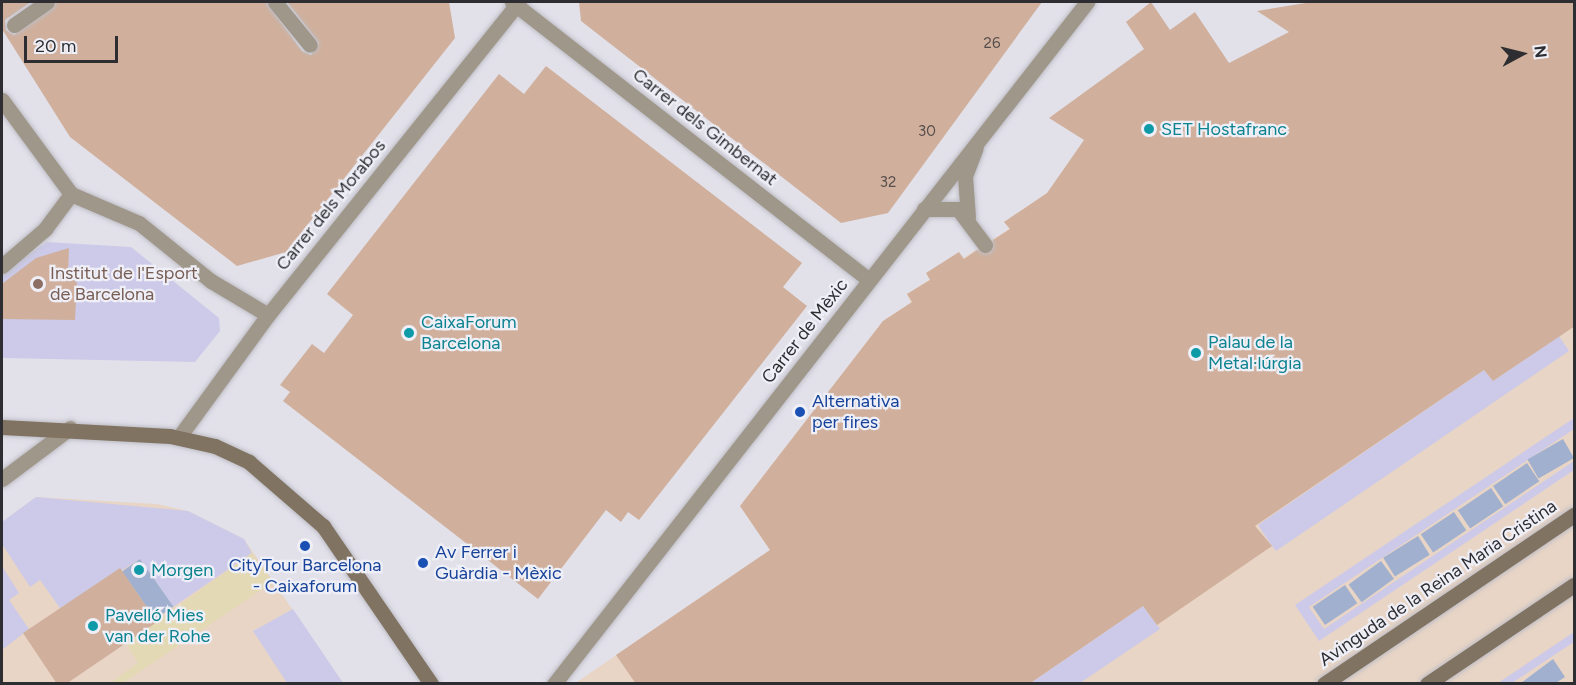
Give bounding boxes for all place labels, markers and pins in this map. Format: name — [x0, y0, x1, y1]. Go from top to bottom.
place label: SET Hostafranc — [1161, 118, 1287, 140]
marker: SET Hostafranc — [1142, 122, 1156, 136]
place label: Institut de l'Esport de Barcelona — [50, 263, 198, 306]
marker: Institut de l'Esport de Barcelona — [31, 277, 45, 291]
place label: CaixaForum Barcelona — [421, 312, 517, 354]
marker: CaixaForum Barcelona — [402, 326, 416, 340]
place label: Palau de la Metal·lúrgia — [1208, 332, 1302, 374]
marker: Palau de la Metal·lúrgia — [1189, 346, 1203, 360]
place label: Alternativa per fires — [812, 391, 899, 434]
marker: Alternativa per fires — [793, 405, 807, 419]
marker: CityTour Barcelona - Caixaforum — [298, 539, 312, 553]
place label: Av Ferrer i Guàrdia - Mèxic — [435, 542, 562, 584]
place label: CityTour Barcelona - Caixaforum — [229, 555, 381, 598]
marker: Av Ferrer i Guàrdia - Mèxic — [416, 556, 430, 570]
place label: Morgen — [151, 559, 213, 581]
marker: Morgen — [132, 563, 146, 577]
place label: Pavelló Mies van der Rohe — [105, 605, 210, 648]
marker: Pavelló Mies van der Rohe — [86, 619, 100, 633]

